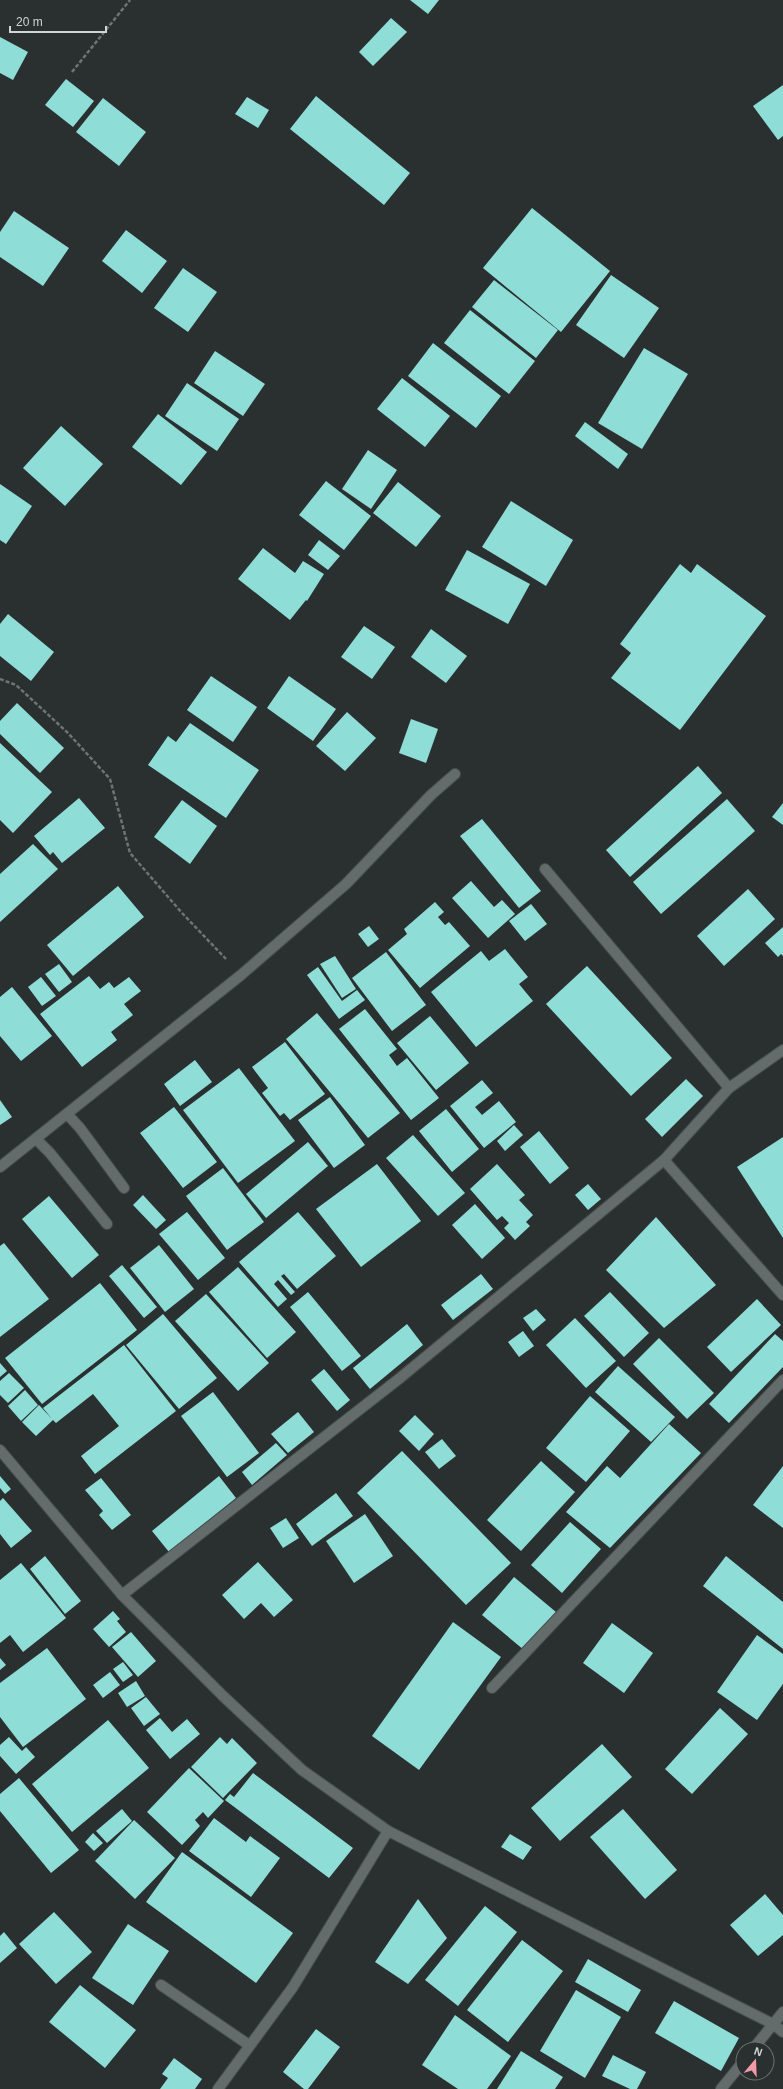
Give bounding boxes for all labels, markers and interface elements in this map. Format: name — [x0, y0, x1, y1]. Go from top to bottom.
scale bar — [10, 8, 106, 34]
text: 20 m — [16, 15, 43, 29]
north arrow — [735, 2041, 775, 2081]
text: N — [753, 2045, 764, 2059]

